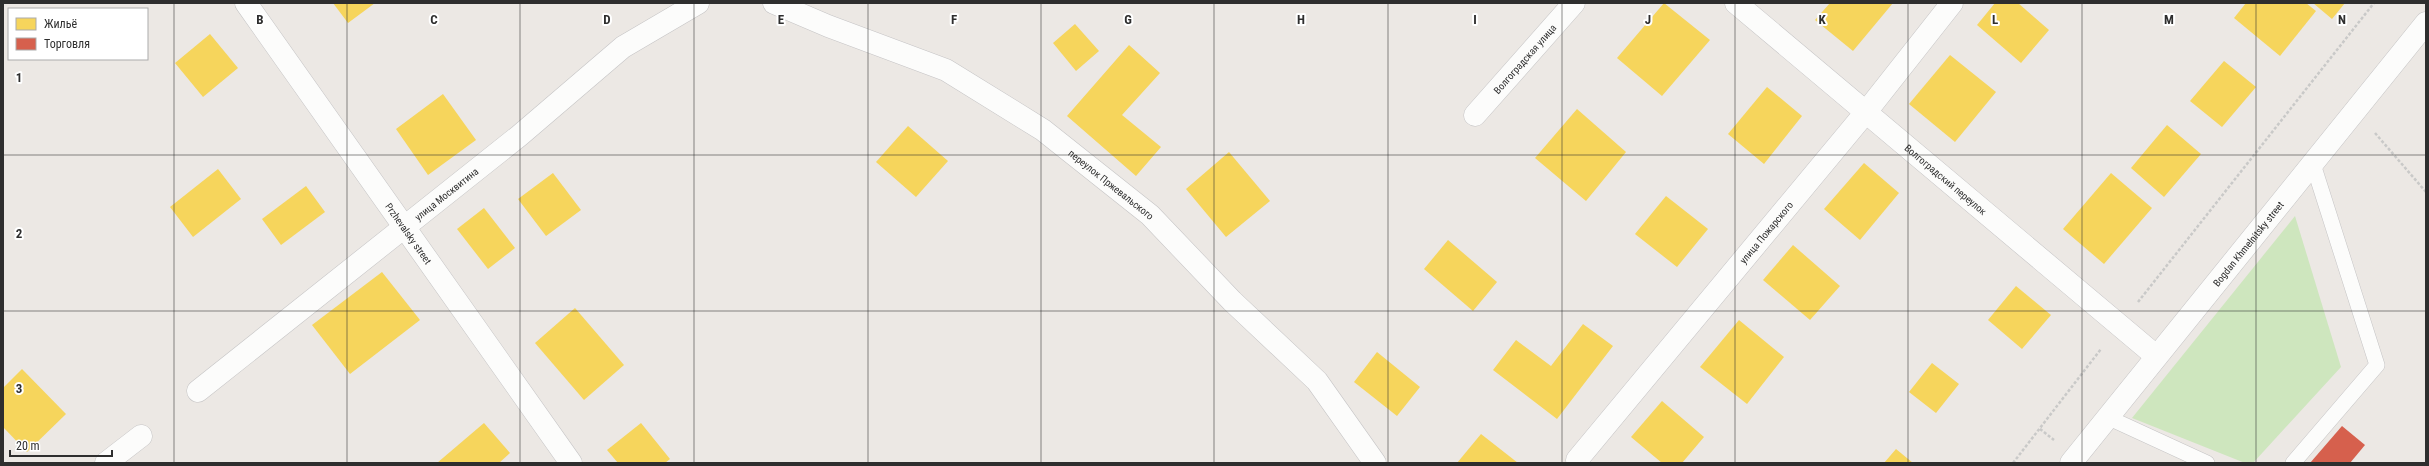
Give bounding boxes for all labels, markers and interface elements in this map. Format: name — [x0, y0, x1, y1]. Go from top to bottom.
legend — [8, 8, 148, 60]
text: B — [256, 12, 264, 27]
text: C — [430, 12, 438, 27]
text: D — [603, 12, 611, 27]
text: E — [778, 12, 785, 27]
text: F — [951, 12, 957, 27]
text: G — [1124, 12, 1132, 27]
text: H — [1297, 12, 1305, 27]
text: I — [1473, 12, 1477, 27]
text: J — [1645, 12, 1651, 27]
text: K — [1818, 12, 1826, 27]
text: L — [1992, 12, 1998, 27]
text: M — [2164, 12, 2174, 27]
text: N — [2338, 12, 2346, 27]
text: Жильё — [44, 17, 77, 31]
street label: Волгоградская улица — [1492, 22, 1559, 96]
text: Торговля — [44, 37, 90, 51]
text: 1 — [16, 70, 22, 85]
street label: Волгоградский переулок — [1902, 142, 1989, 217]
street label: переулок Пржевальского — [1066, 148, 1156, 222]
street label: улица Москвитина — [413, 166, 481, 223]
street label: улица Пожарского — [1738, 199, 1795, 266]
street label: Bogdan Khmelnitsky street — [2211, 199, 2286, 288]
street label: Przhevalsky street — [383, 201, 434, 266]
text: 2 — [16, 226, 23, 241]
text: 3 — [16, 381, 22, 396]
scale bar — [10, 432, 112, 458]
text: 20 m — [16, 439, 40, 453]

